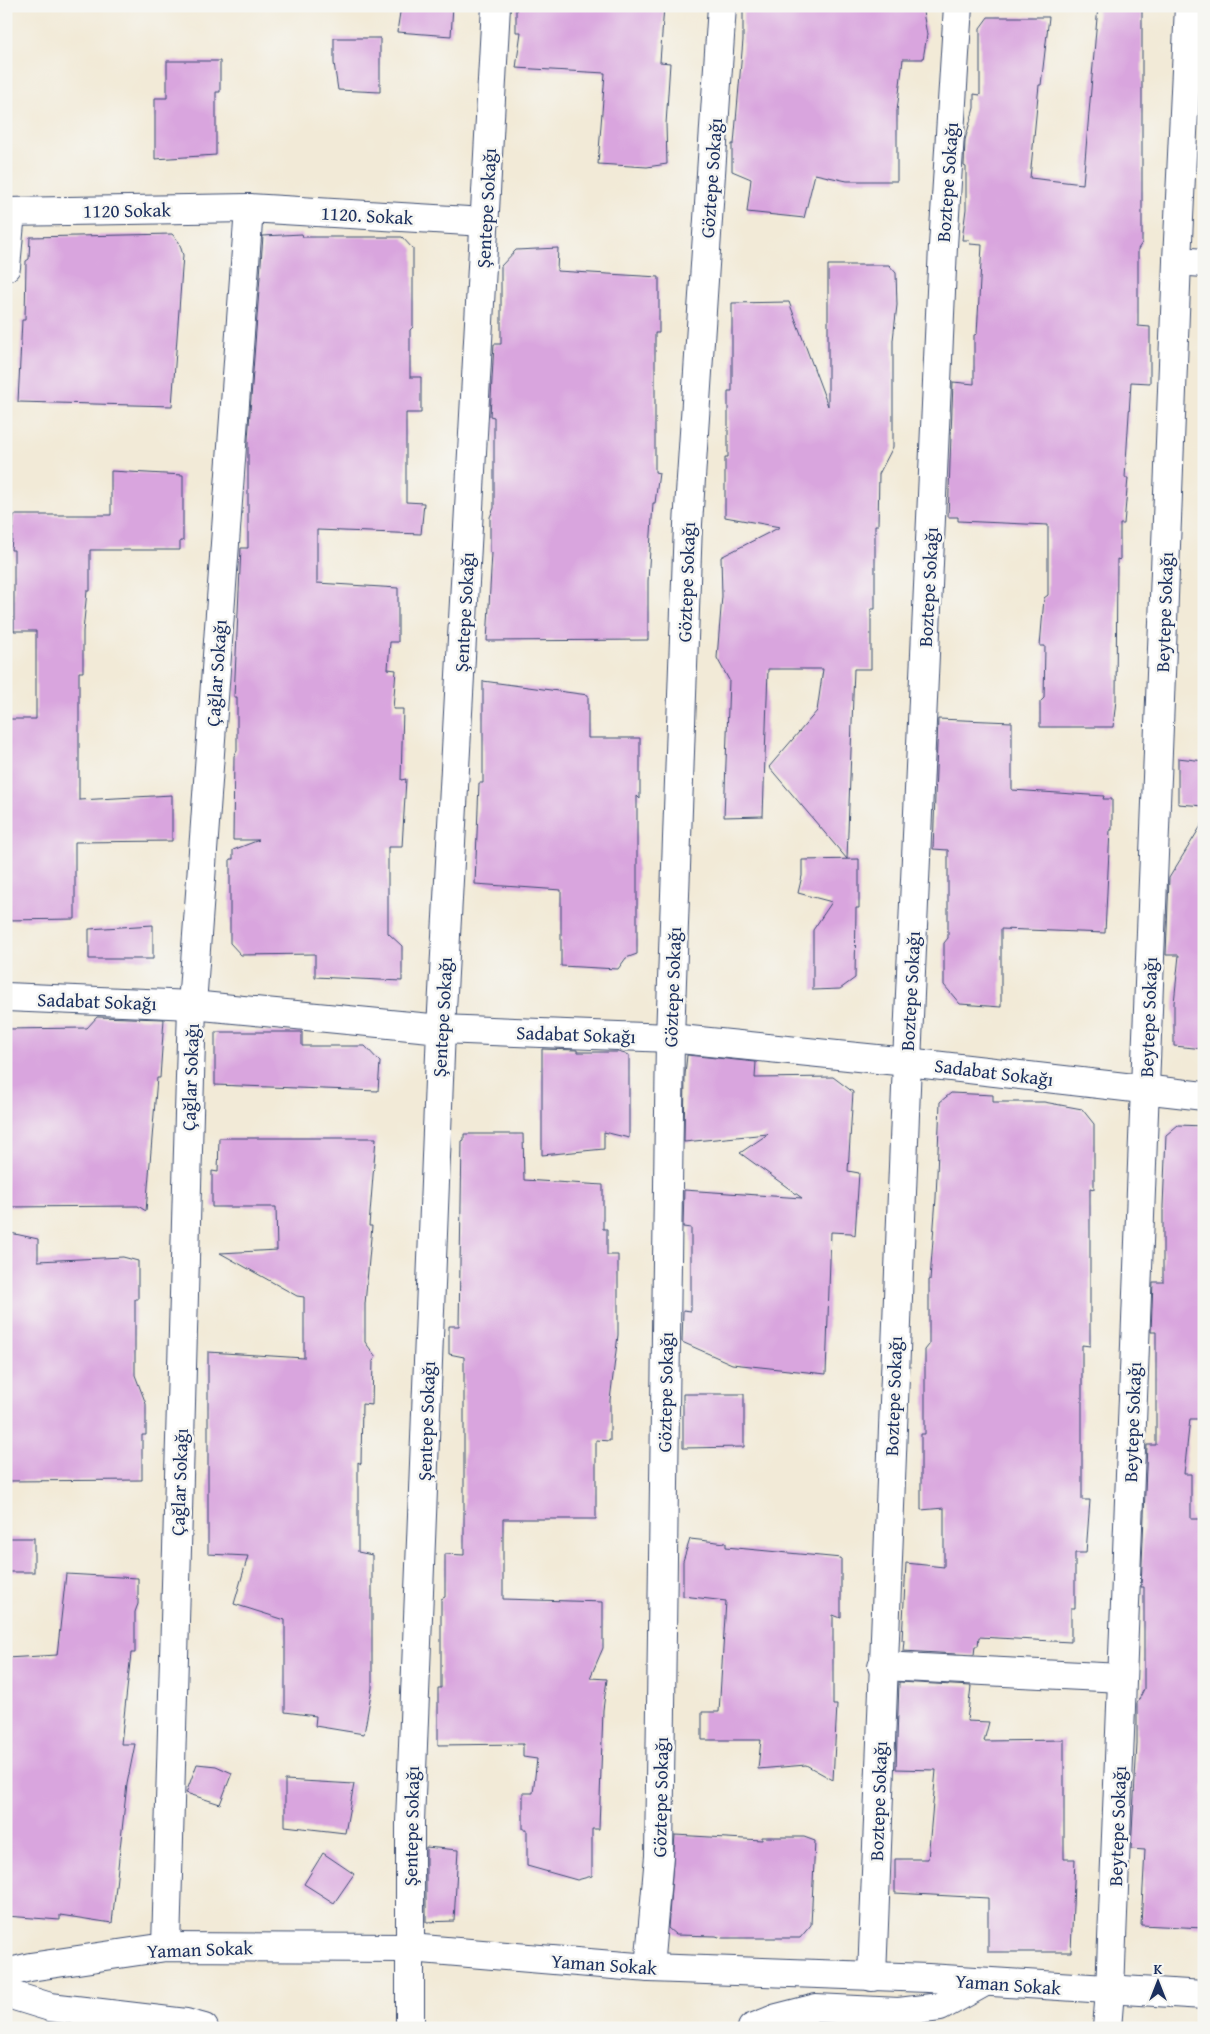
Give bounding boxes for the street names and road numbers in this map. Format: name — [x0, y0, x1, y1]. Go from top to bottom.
street label: Göztepe Sokağı — [693, 117, 729, 239]
street label: Boztepe Sokağı — [929, 121, 965, 243]
street label: Şentepe Sokağı — [469, 147, 503, 269]
street label: 1120 Sokak — [83, 195, 172, 225]
street label: 1120. Sokak — [320, 199, 414, 231]
street label: Göztepe Sokağı — [670, 521, 702, 643]
street label: Boztepe Sokağı — [911, 526, 945, 648]
street label: Şentepe Sokağı — [447, 551, 481, 673]
street label: Beytepe Sokağı — [1148, 551, 1180, 673]
street label: Çağlar Sokağı — [198, 618, 234, 728]
street label: Göztepe Sokağı — [656, 926, 688, 1048]
street label: Boztepe Sokağı — [893, 930, 927, 1052]
street label: Şentepe Sokağı — [425, 956, 459, 1078]
street label: Beytepe Sokağı — [1132, 956, 1164, 1078]
street label: Sadabat Sokağı — [37, 985, 157, 1017]
street label: Sadabat Sokağı — [516, 1018, 636, 1050]
street label: Çağlar Sokağı — [174, 1023, 206, 1131]
street label: Sadabat Sokağı — [933, 1051, 1055, 1093]
street label: Göztepe Sokağı — [650, 1331, 680, 1453]
street label: Boztepe Sokağı — [877, 1335, 909, 1457]
street label: Şentepe Sokağı — [410, 1360, 442, 1482]
street label: Beytepe Sokağı — [1116, 1361, 1148, 1483]
street label: Çağlar Sokağı — [163, 1428, 195, 1536]
street label: Göztepe Sokağı — [645, 1736, 675, 1858]
street label: Boztepe Sokağı — [862, 1740, 894, 1862]
street label: Beytepe Sokağı — [1101, 1765, 1133, 1887]
street label: Şentepe Sokağı — [396, 1766, 426, 1886]
street label: Yaman Sokak — [147, 1933, 254, 1965]
street label: Yaman Sokak — [550, 1946, 658, 1982]
street label: Yaman Sokak — [954, 1966, 1062, 2002]

